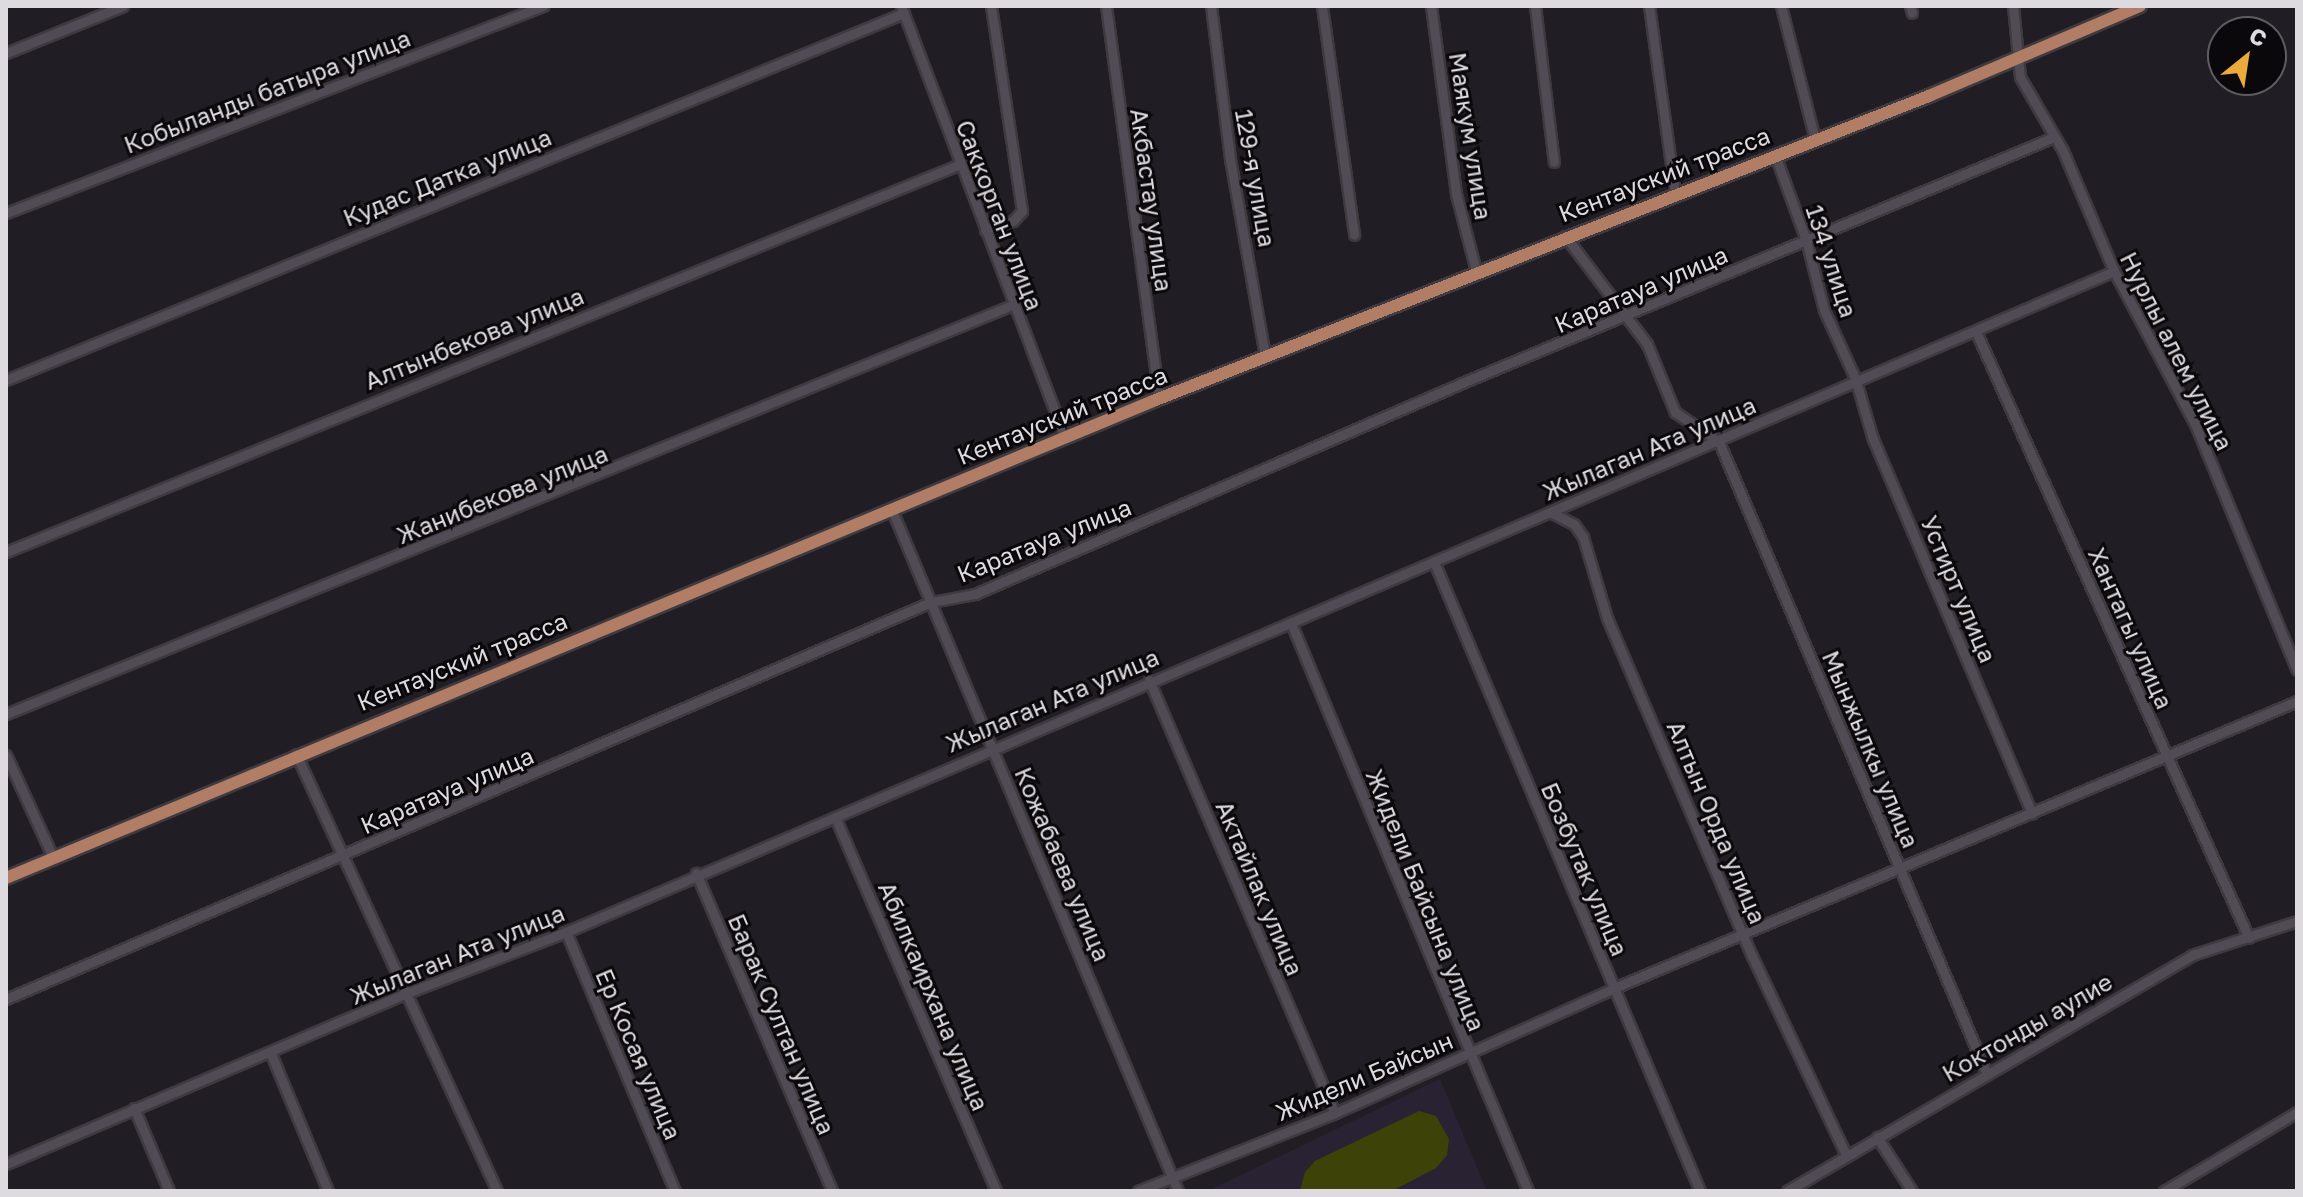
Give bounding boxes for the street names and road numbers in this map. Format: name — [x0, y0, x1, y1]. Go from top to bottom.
street label: Кобыланды батыра улица — [120, 23, 414, 159]
street label: Маякум улица — [1444, 50, 1498, 222]
street label: Акбастау улица — [1125, 107, 1179, 293]
street label: 129-я улица — [1230, 107, 1282, 249]
street label: Саккорган улица — [950, 116, 1050, 314]
street label: Кентауский трасса — [1554, 120, 1774, 228]
street label: Кудас Датка улица — [339, 122, 555, 232]
street label: 134 улица — [1800, 201, 1864, 321]
street label: Каратауа улица — [1550, 240, 1732, 338]
street label: Нурлы алем улица — [2114, 247, 2240, 455]
street label: Алтынбекова улица — [360, 281, 588, 395]
street label: Кентауский трасса — [953, 360, 1171, 470]
street label: Жылаган Ата улица — [1538, 390, 1760, 506]
street label: Жанибекова улица — [392, 439, 612, 549]
street label: Каратауа улица — [953, 492, 1135, 588]
street label: Устирт улица — [1915, 511, 2003, 667]
street label: Хантагы улица — [2083, 543, 2179, 713]
street label: Кентауский трасса — [353, 606, 571, 716]
street label: Жылаган Ата улица — [941, 642, 1163, 758]
street label: Мынжылкы улица — [1816, 646, 1926, 852]
street label: Алтын Орда улица — [1661, 716, 1773, 928]
street label: Каратауа улица — [356, 741, 538, 839]
street label: Кожабаева улица — [1009, 763, 1117, 965]
street label: Жидели Байсына улица — [1360, 765, 1492, 1035]
street label: Бозбутак улица — [1535, 778, 1635, 960]
street label: Актайлак улица — [1210, 796, 1310, 980]
street label: Абилкаирхана улица — [873, 877, 995, 1115]
street label: Жылаган Ата улица — [346, 898, 568, 1010]
street label: Барак Султан улица — [722, 909, 842, 1139]
street label: Ер Косая улица — [590, 964, 688, 1144]
street label: Коктонды аулие — [1937, 967, 2117, 1087]
street label: Жидели Байсын — [1271, 1026, 1457, 1126]

